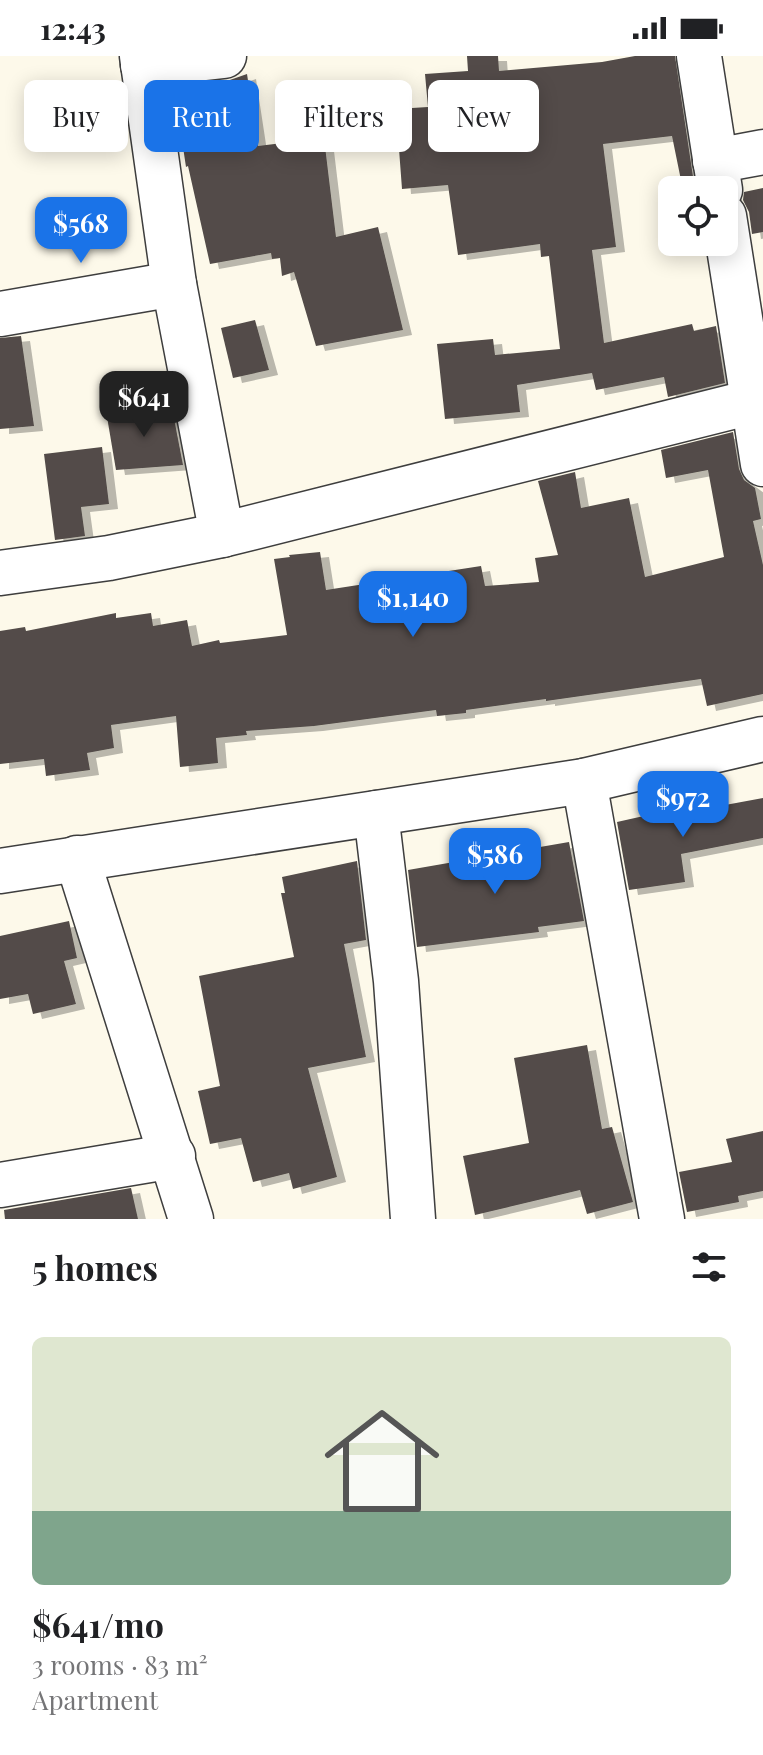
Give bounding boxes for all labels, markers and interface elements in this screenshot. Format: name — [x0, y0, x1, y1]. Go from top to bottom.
text: 12:43 — [40, 8, 106, 48]
chip: Buy — [24, 80, 128, 152]
chip: Rent — [144, 80, 259, 152]
chip: Filters — [275, 80, 412, 152]
chip: New — [428, 80, 539, 152]
map controls — [658, 176, 738, 256]
button: locate — [658, 176, 738, 256]
pin: $568 — [34, 197, 128, 265]
text: $568 — [53, 205, 109, 240]
pin: $641 — [97, 371, 191, 439]
text: $641 — [117, 379, 171, 414]
pin: $1,140 — [348, 571, 478, 639]
text: $1,140 — [377, 579, 449, 614]
pin: $972 — [636, 771, 730, 839]
text: $972 — [656, 779, 710, 814]
pin: $586 — [448, 828, 542, 896]
text: $586 — [467, 836, 523, 871]
text: 5 homes — [32, 1244, 158, 1290]
icon: filters — [687, 1245, 731, 1289]
icon: home — [310, 1389, 454, 1533]
text: $641/mo — [32, 1601, 164, 1647]
text: 3 rooms · 83 m² — [32, 1647, 208, 1682]
text: Apartment — [32, 1682, 158, 1717]

